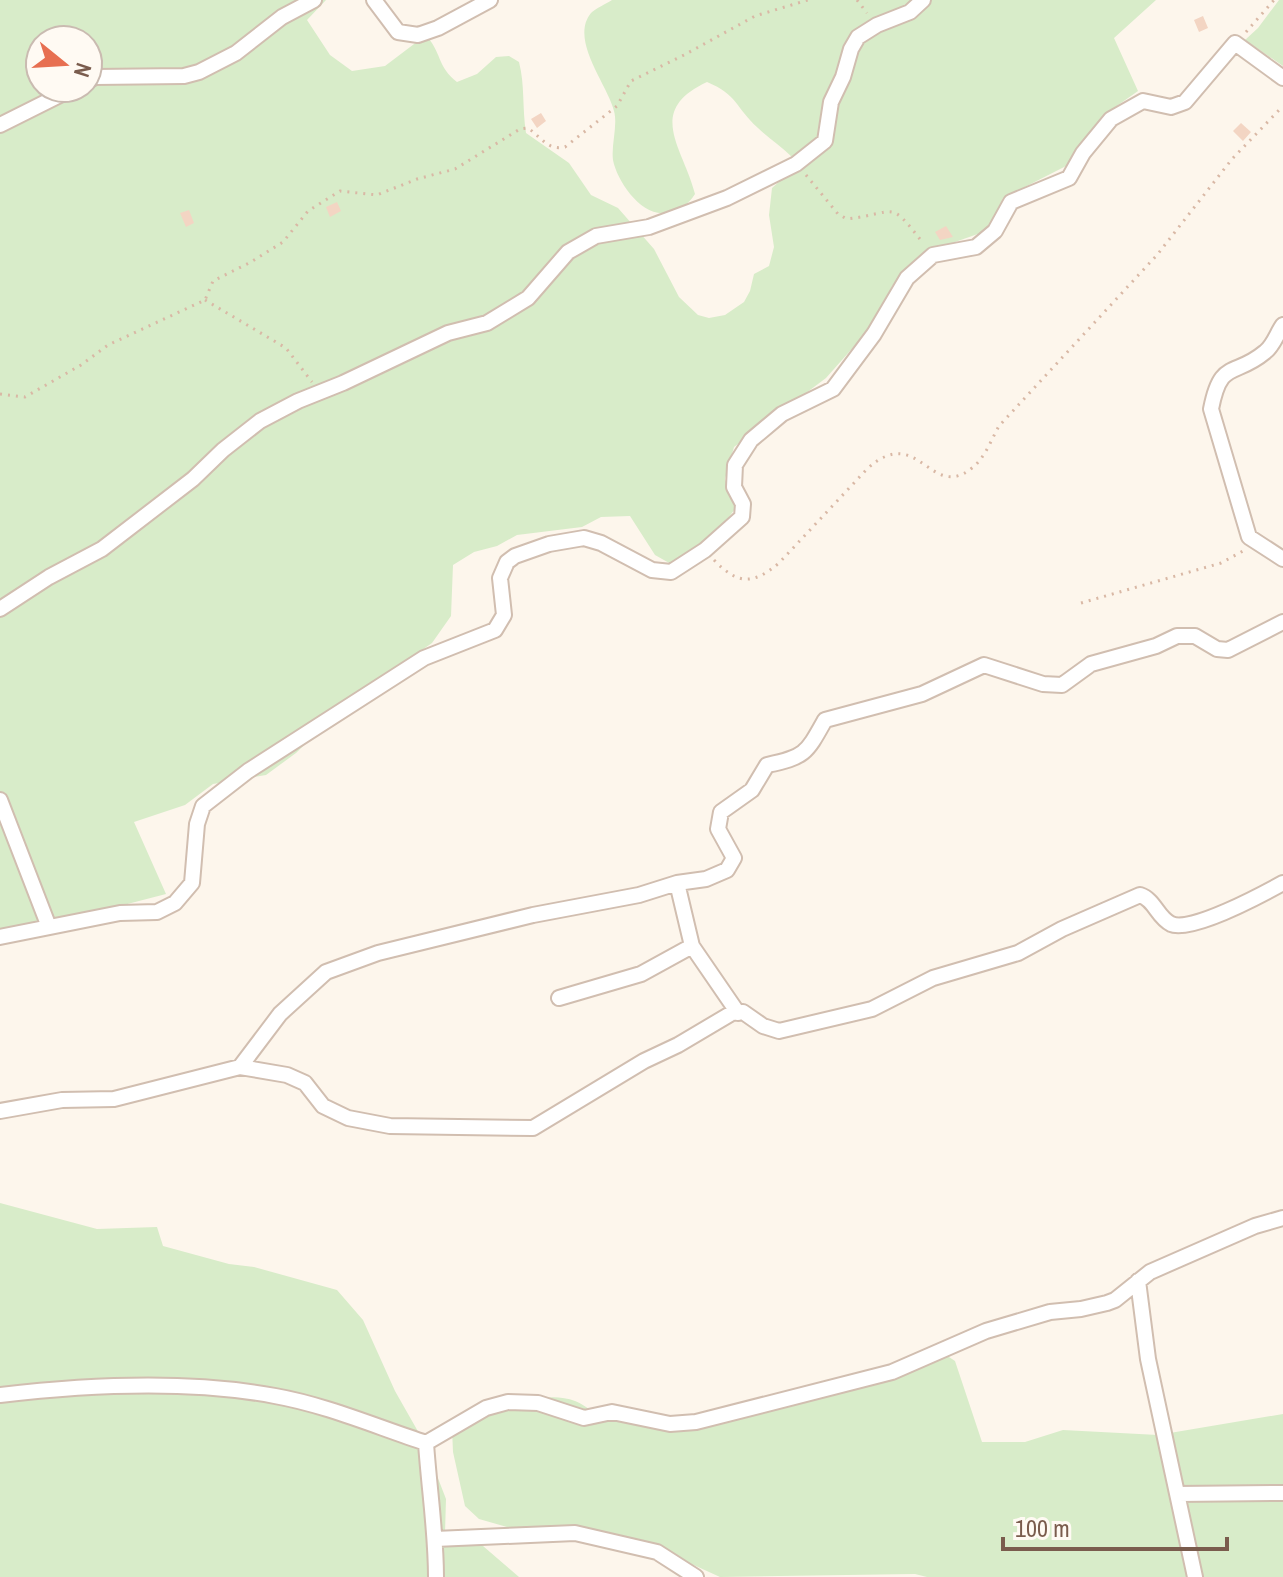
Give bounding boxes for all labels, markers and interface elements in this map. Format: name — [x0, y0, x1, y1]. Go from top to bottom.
north arrow — [24, 24, 104, 104]
text: N — [67, 59, 99, 81]
scale bar — [1003, 1501, 1227, 1551]
text: 100 m — [1015, 1512, 1070, 1544]

